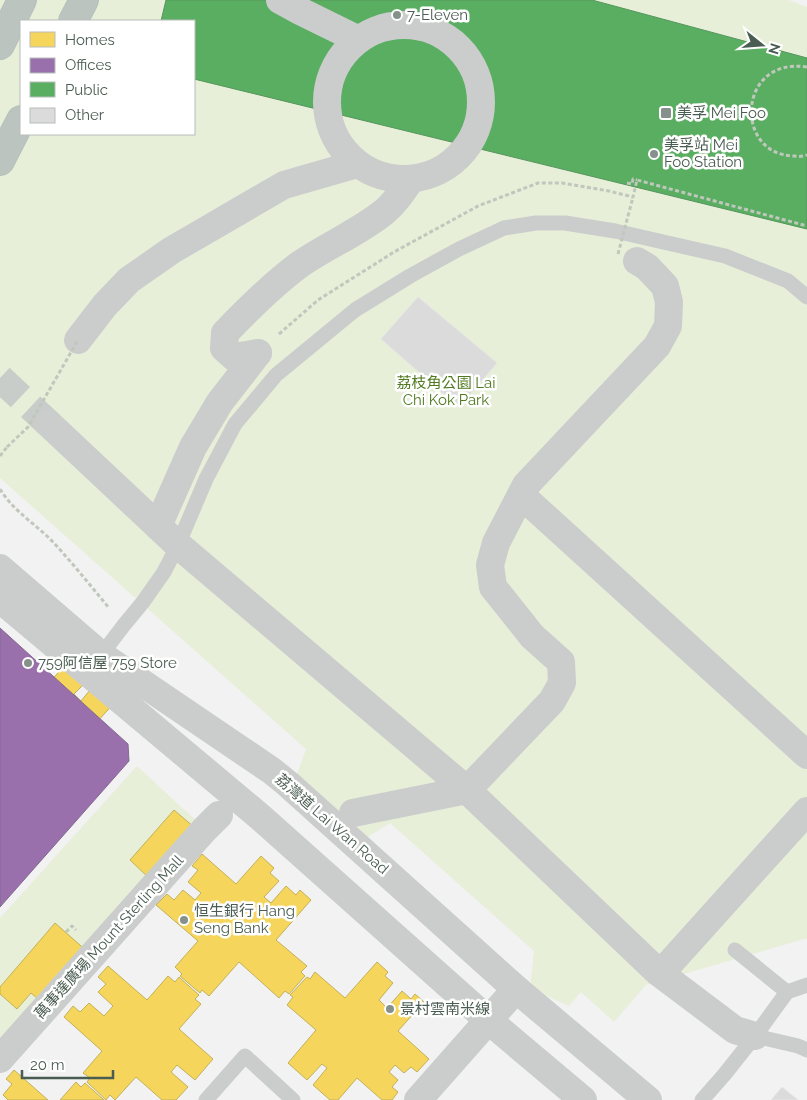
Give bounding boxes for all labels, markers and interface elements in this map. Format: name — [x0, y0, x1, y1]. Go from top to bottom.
place label: 7-Eleven — [407, 6, 468, 24]
marker: 7-Eleven — [391, 9, 403, 21]
legend — [20, 20, 195, 135]
north arrow — [737, 20, 787, 70]
text: Homes — [65, 31, 115, 49]
text: N — [765, 41, 784, 56]
text: Offices — [65, 56, 112, 74]
text: Public — [65, 81, 108, 99]
place label: 美孚 Mei Foo — [677, 104, 766, 122]
text: Other — [65, 106, 105, 124]
marker: 美孚 Mei Foo — [659, 106, 673, 120]
place label: 美孚站 Mei Foo Station — [664, 136, 742, 171]
marker: 美孚站 Mei Foo Station — [648, 148, 660, 160]
park label: 荔枝角公園 Lai Chi Kok Park — [396, 374, 496, 409]
place label: 759阿信屋 759 Store — [38, 654, 177, 672]
marker: 759阿信屋 759 Store — [22, 657, 34, 669]
street label: 荔灣道 Lai Wan Road — [272, 770, 392, 878]
street label: 萬事達廣場 Mount Sterling Mall — [31, 851, 188, 1022]
place label: 恒生銀行 Hang Seng Bank — [194, 902, 295, 937]
marker: 恒生銀行 Hang Seng Bank — [178, 914, 190, 926]
place label: 景村雲南米線 — [400, 1000, 490, 1018]
marker: 景村雲南米線 — [384, 1003, 396, 1015]
scale bar — [22, 1048, 114, 1080]
text: 20 m — [30, 1056, 65, 1074]

